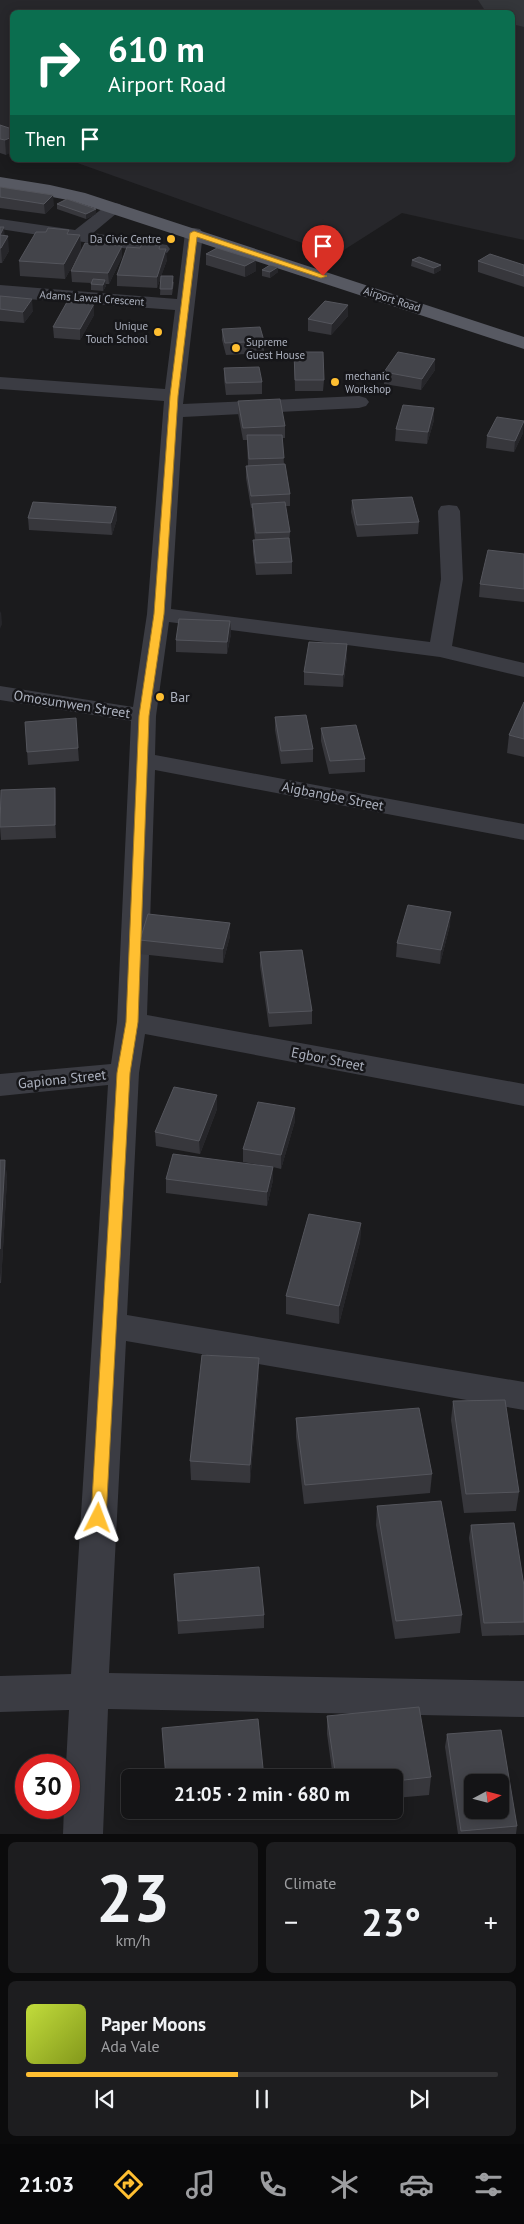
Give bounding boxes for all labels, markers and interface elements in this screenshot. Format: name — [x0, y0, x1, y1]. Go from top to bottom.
text: 610 m — [108, 26, 205, 72]
icon: right — [25, 30, 90, 95]
text: Airport Road — [108, 70, 226, 98]
icon: arrive — [76, 125, 104, 153]
text: Then — [25, 127, 66, 151]
pin — [302, 225, 344, 276]
place label: Da Civic Centre — [90, 232, 161, 246]
icon: arrive — [309, 232, 337, 260]
marker: Da Civic Centre — [165, 233, 177, 245]
street label: Airport Road — [362, 283, 422, 315]
street label: Adams Lawal Crescent — [39, 287, 145, 309]
place label: Unique Touch School — [86, 319, 149, 346]
marker: Unique Touch School — [152, 326, 164, 338]
place label: Supreme Guest House — [246, 335, 305, 362]
marker: Supreme Guest House — [230, 342, 242, 354]
place label: mechanic Workshop — [345, 369, 391, 396]
marker: mechanic Workshop — [329, 376, 341, 388]
street label: Omosumwen Street — [12, 686, 132, 722]
place label: Bar — [170, 688, 190, 706]
marker: Bar — [154, 691, 166, 703]
street label: Aigbangbe Street — [281, 777, 386, 815]
street label: Egbor Street — [290, 1043, 366, 1075]
street label: Gapiona Street — [17, 1065, 107, 1093]
position arrow — [71, 1491, 123, 1543]
speed limit sign: 30 — [15, 1754, 80, 1819]
north arrow — [464, 1774, 509, 1819]
map controls — [464, 1774, 509, 1819]
text: 21:05 · 2 min · 680 m — [174, 1782, 350, 1806]
text: 23 — [96, 1855, 170, 1939]
text: Climate — [284, 1873, 336, 1893]
text: 23° — [361, 1897, 421, 1946]
text: − — [284, 1903, 298, 1940]
text: + — [484, 1903, 498, 1940]
text: km/h — [115, 1930, 151, 1950]
text: Paper Moons — [101, 2012, 206, 2036]
text: Ada Vale — [101, 2036, 160, 2056]
icon: previous — [91, 2085, 119, 2113]
icon: pause — [248, 2085, 276, 2113]
icon: next — [405, 2085, 433, 2113]
icon: directions — [111, 2167, 146, 2202]
icon: music — [183, 2167, 218, 2202]
icon: phone — [255, 2167, 290, 2202]
icon: climate — [327, 2167, 362, 2202]
icon: car — [399, 2167, 434, 2202]
icon: filters — [471, 2167, 506, 2202]
text: 21:03 — [18, 2170, 74, 2198]

